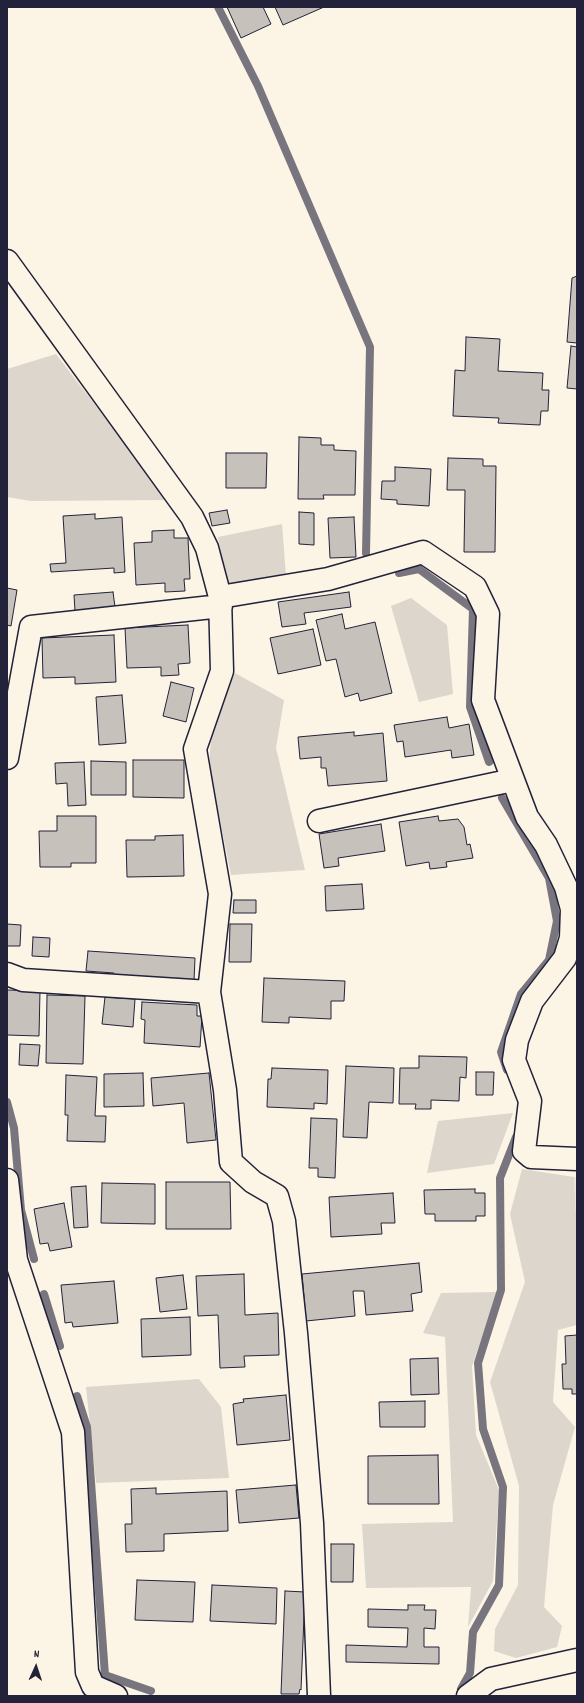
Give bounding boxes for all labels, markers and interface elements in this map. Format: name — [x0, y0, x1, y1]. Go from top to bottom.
north arrow — [16, 1647, 56, 1687]
text: N — [33, 1647, 40, 1663]

